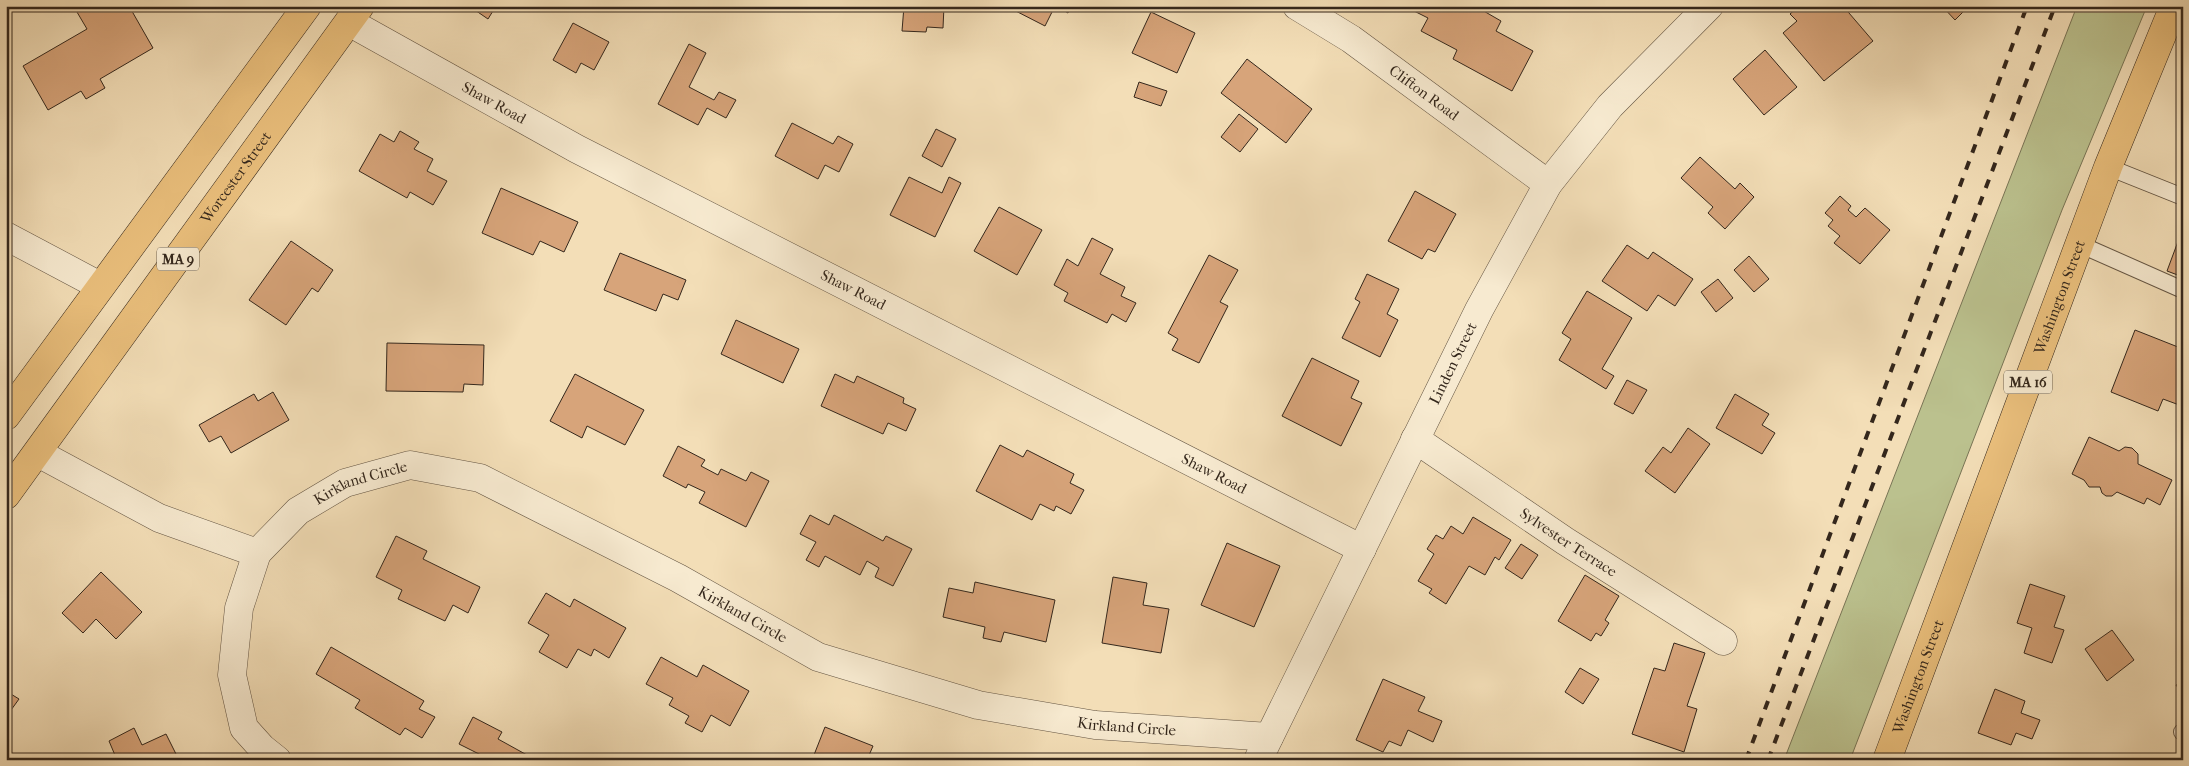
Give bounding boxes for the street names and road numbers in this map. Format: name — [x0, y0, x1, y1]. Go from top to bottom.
street label: Clifton Road — [1386, 61, 1463, 125]
street label: Shaw Road — [459, 78, 530, 128]
street label: Worcester Street — [196, 127, 276, 228]
street label: Washington Street — [2030, 237, 2089, 358]
road number: MA 9 — [157, 248, 199, 270]
street label: Shaw Road — [818, 266, 890, 314]
street label: Linden Street — [1425, 319, 1481, 407]
road number: MA 16 — [2004, 371, 2052, 394]
street label: Shaw Road — [1179, 450, 1250, 498]
street label: Kirkland Circle — [310, 457, 410, 509]
street label: Sylvester Terrace — [1517, 504, 1621, 581]
street label: Kirkland Circle — [695, 582, 791, 647]
street label: Washington Street — [1888, 616, 1948, 737]
street label: Kirkland Circle — [1076, 713, 1177, 740]

